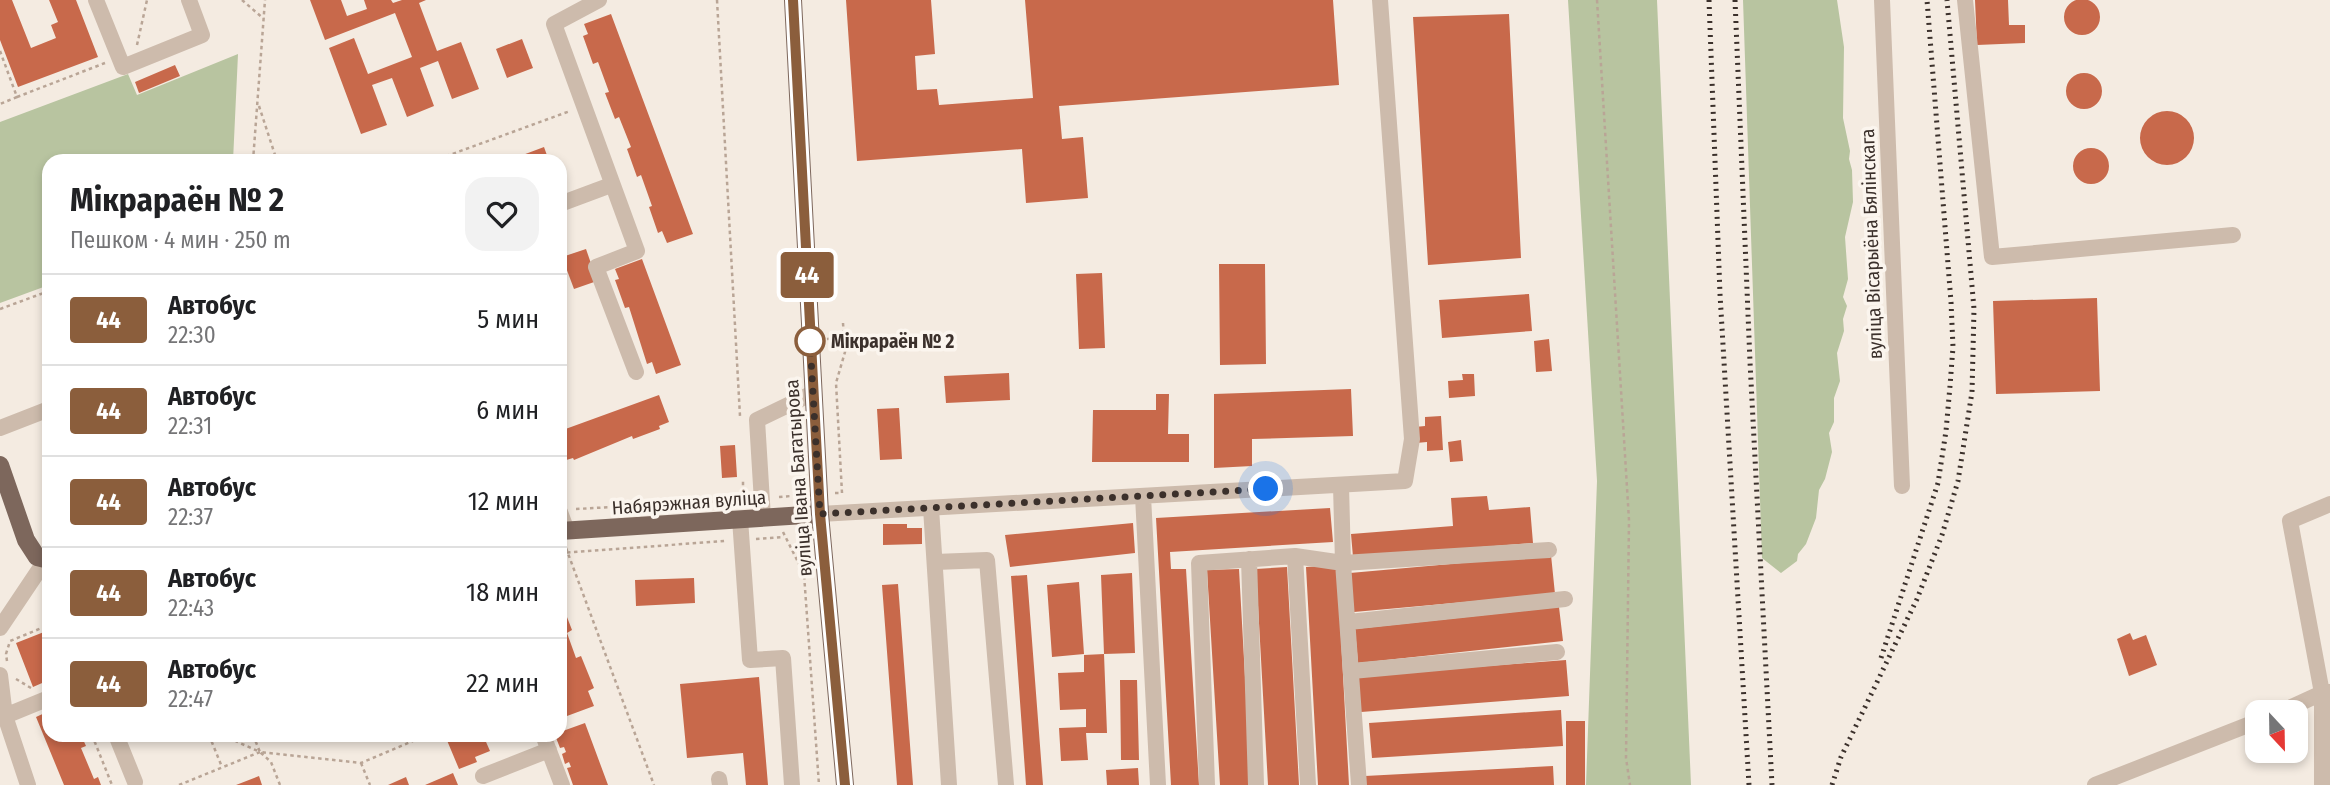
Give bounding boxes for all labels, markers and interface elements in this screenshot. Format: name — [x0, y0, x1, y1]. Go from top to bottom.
street label: вуліца Вісарыёна Бялінскага — [1856, 128, 1887, 360]
button: heart — [465, 177, 539, 251]
text: Мікрараён № 2 — [70, 180, 284, 220]
text: Пешком · 4 мин · 250 m — [70, 226, 291, 254]
line badge: 44 — [776, 252, 838, 298]
text: 44 — [795, 261, 819, 289]
text: Автобус — [168, 290, 256, 321]
text: 5 мин — [477, 304, 539, 335]
text: 44 — [96, 306, 121, 334]
text: 22:30 — [168, 321, 216, 349]
marker: Мікрараён № 2 — [795, 326, 825, 356]
place label: Мікрараён № 2 — [831, 330, 954, 353]
street label: вуліца Івана Багатырова — [780, 379, 817, 577]
text: Автобус — [168, 381, 256, 412]
text: 6 мин — [476, 395, 539, 426]
text: 44 — [96, 397, 121, 425]
text: 22:31 — [168, 412, 212, 440]
your location — [1248, 471, 1283, 506]
text: Автобус — [168, 472, 256, 503]
text: 12 мин — [468, 486, 539, 517]
street label: Набярэжная вуліца — [611, 486, 767, 519]
text: 44 — [96, 488, 121, 516]
text: 22:37 — [168, 503, 213, 531]
text: Автобус — [168, 563, 256, 594]
text: 18 мин — [466, 577, 539, 608]
text: 44 — [96, 579, 121, 607]
text: 22:43 — [168, 594, 214, 622]
text: Автобус — [168, 654, 256, 685]
text: 22 мин — [466, 668, 539, 699]
text: 44 — [96, 670, 121, 698]
text: 22:47 — [168, 685, 213, 713]
north arrow — [2245, 700, 2308, 763]
map controls — [2245, 700, 2308, 763]

